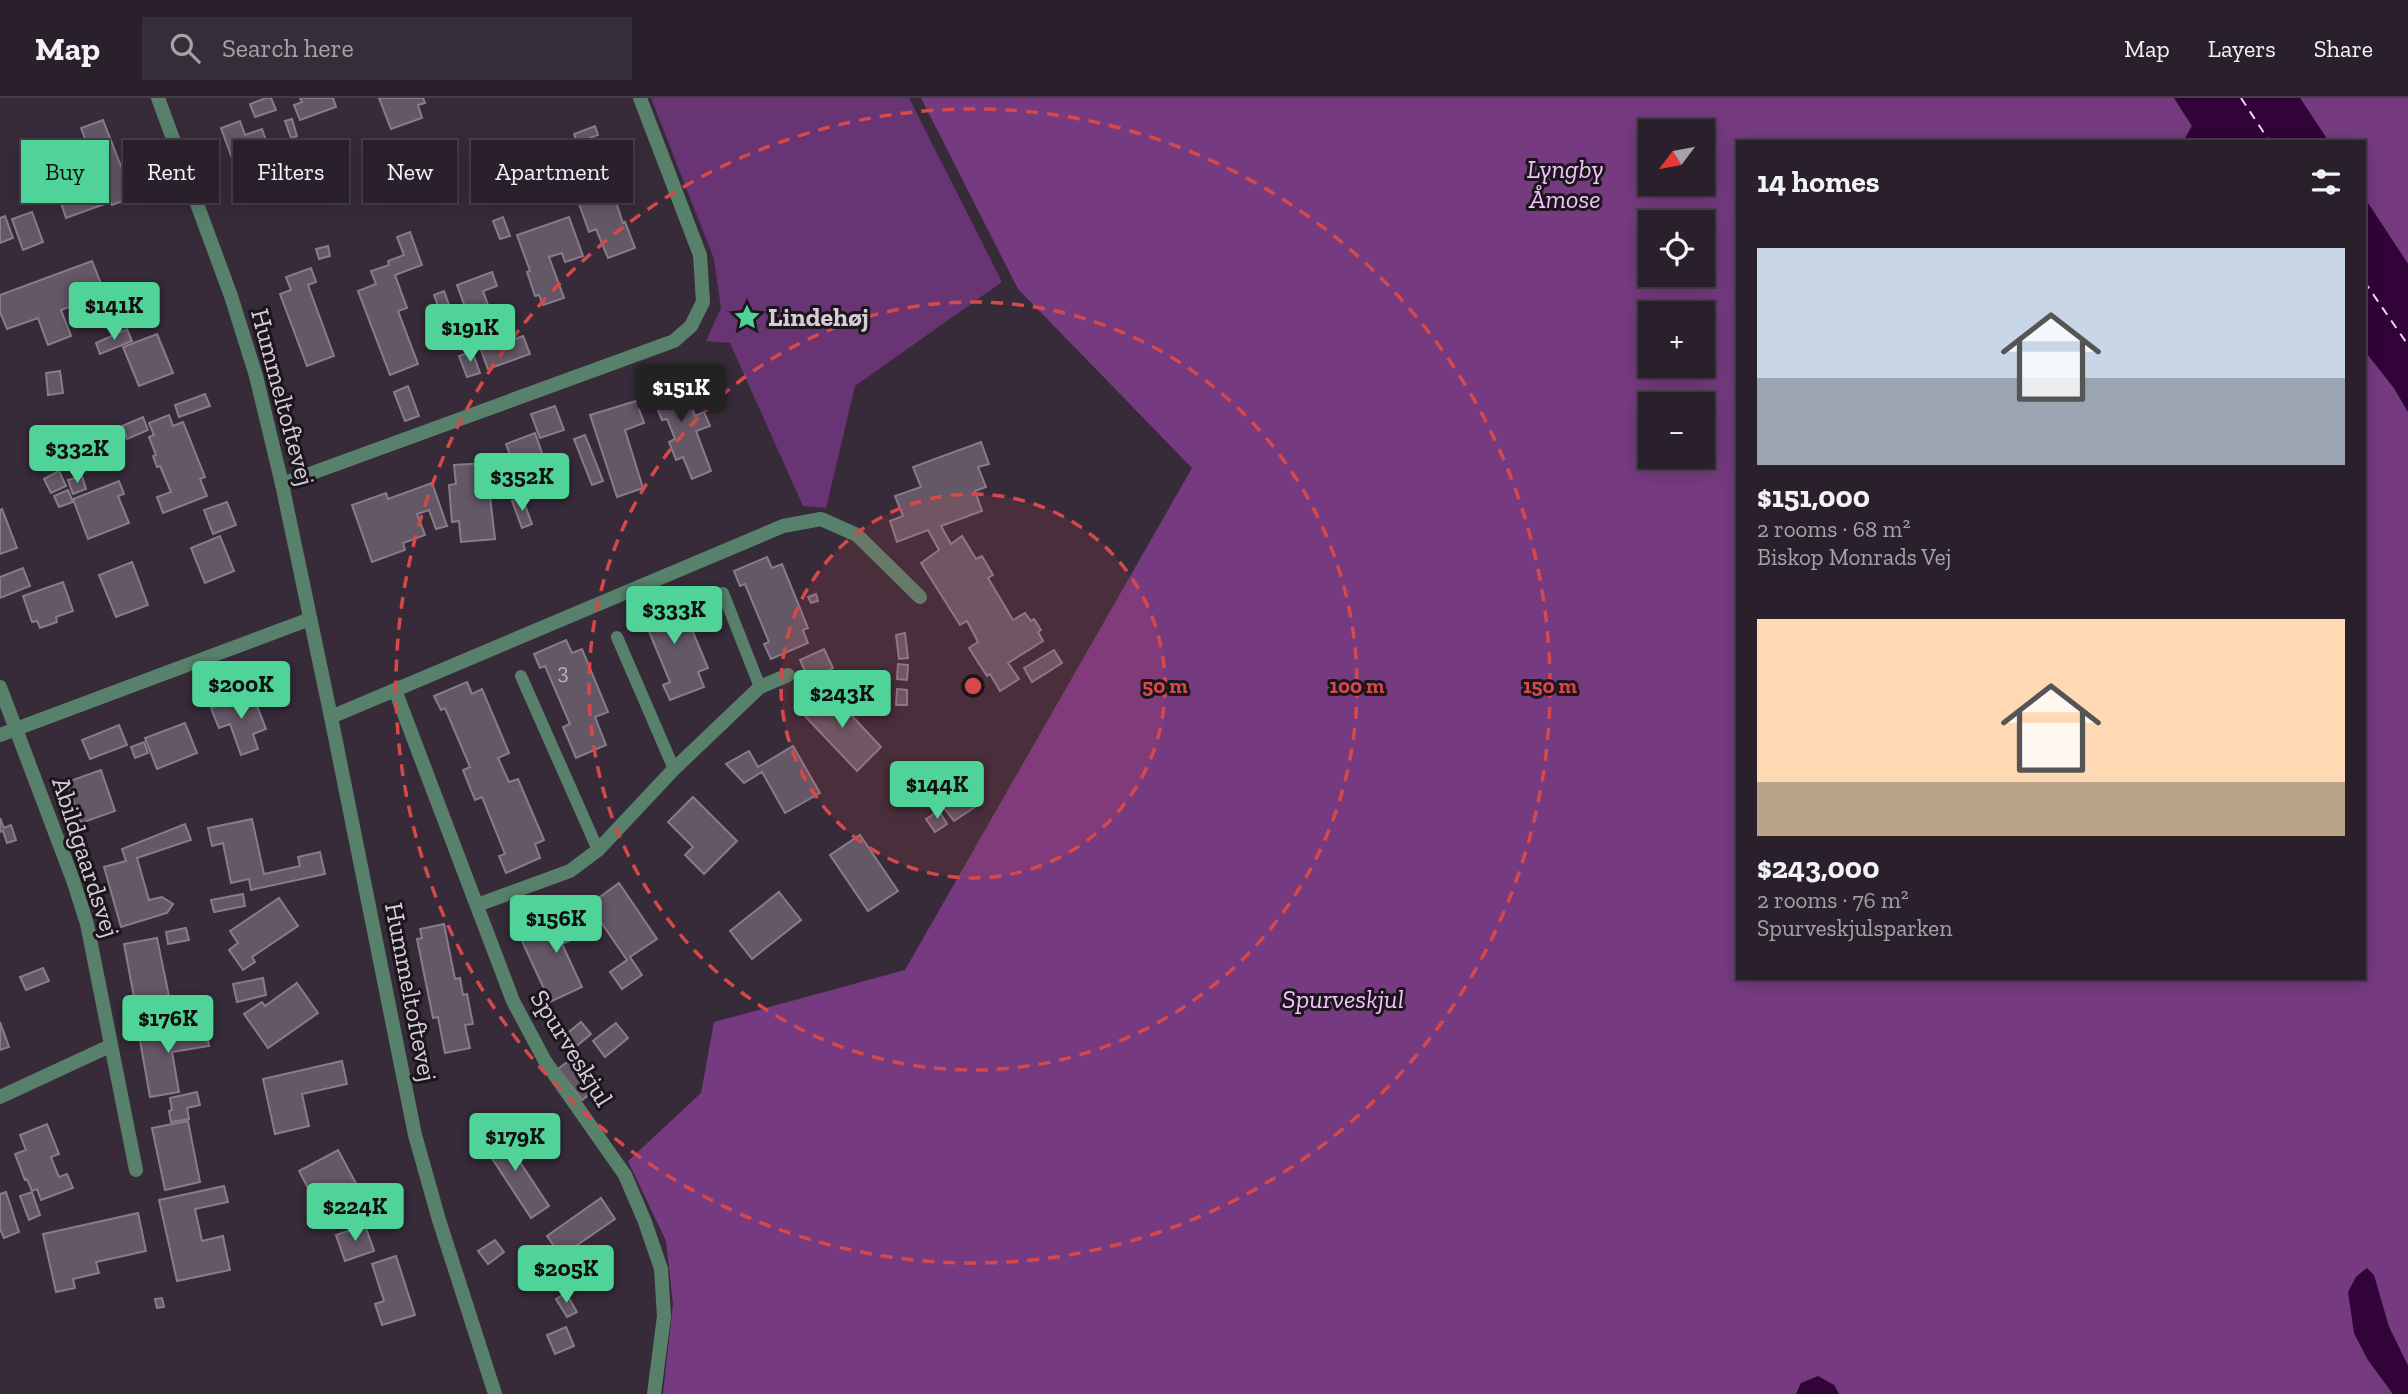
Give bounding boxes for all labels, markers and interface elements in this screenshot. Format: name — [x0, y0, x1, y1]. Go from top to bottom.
search box — [142, 17, 632, 80]
text: Map — [35, 29, 100, 68]
icon: search — [166, 29, 204, 67]
text: Search here — [222, 32, 354, 64]
text: Map — [2124, 34, 2170, 63]
text: Layers — [2208, 34, 2276, 63]
text: Share — [2314, 34, 2373, 63]
north arrow — [1638, 119, 1715, 196]
map controls — [1638, 119, 1715, 469]
chip: Buy — [21, 140, 109, 203]
chip: Rent — [123, 140, 219, 203]
chip: Filters — [233, 140, 349, 203]
chip: New — [363, 140, 457, 203]
chip: Apartment — [471, 140, 633, 203]
park label: Lyngby Åmose — [1527, 153, 1603, 215]
icon: filters — [2307, 163, 2345, 201]
text: 14 homes — [1757, 164, 1880, 200]
button: locate — [1638, 210, 1715, 287]
pin: $141K — [65, 282, 163, 342]
text: $141K — [85, 291, 143, 319]
icon: home — [1988, 294, 2114, 420]
place label: Lindehøj — [768, 301, 869, 333]
button: + — [1638, 301, 1715, 378]
place icon: Lindehøj — [732, 302, 762, 332]
pin: $191K — [421, 304, 519, 364]
street label: Hummeltoftevej — [244, 305, 322, 489]
text: $191K — [441, 313, 499, 341]
pin: $151K — [632, 364, 730, 424]
text: $151K — [652, 373, 710, 401]
button: − — [1638, 392, 1715, 469]
pin: $332K — [28, 426, 126, 485]
text: $332K — [45, 434, 109, 462]
pin: $352K — [473, 454, 571, 513]
text: $352K — [490, 462, 554, 490]
text: $151,000 — [1757, 479, 1870, 515]
text: 2 rooms · 68 m² — [1757, 515, 1910, 543]
text: Biskop Monrads Vej — [1757, 543, 1951, 571]
pin: $333K — [625, 587, 723, 646]
text: $333K — [642, 595, 706, 623]
house number: 3 — [557, 657, 569, 685]
pin: $200K — [192, 662, 290, 721]
icon: home — [1988, 665, 2114, 791]
text: $200K — [208, 670, 274, 698]
pin: $243K — [793, 670, 891, 730]
text: 50 m — [1142, 673, 1188, 698]
text: 100 m — [1330, 673, 1385, 698]
text: 150 m — [1523, 673, 1578, 698]
centre of rings — [961, 674, 985, 698]
text: $243K — [810, 679, 874, 707]
pin: $144K — [888, 762, 986, 821]
text: $144K — [906, 770, 968, 798]
street label: Abildgaardsvej — [45, 773, 127, 941]
text: $243,000 — [1757, 850, 1879, 886]
text: 2 rooms · 76 m² — [1757, 886, 1909, 914]
pin: $156K — [507, 896, 605, 955]
street label: Hummeltoftevej — [378, 900, 444, 1084]
text: $156K — [526, 904, 586, 932]
text: Spurveskjulsparken — [1757, 914, 1952, 942]
park label: Spurveskjul — [1282, 983, 1404, 1015]
street label: Spurveskjul — [524, 984, 620, 1112]
pin: $176K — [119, 996, 217, 1055]
text: $176K — [138, 1004, 198, 1032]
pin: $179K — [466, 1114, 564, 1173]
text: $179K — [485, 1122, 545, 1150]
pin: $224K — [306, 1184, 404, 1243]
text: $224K — [323, 1192, 387, 1220]
pin: $205K — [517, 1246, 615, 1305]
text: $205K — [534, 1254, 598, 1282]

